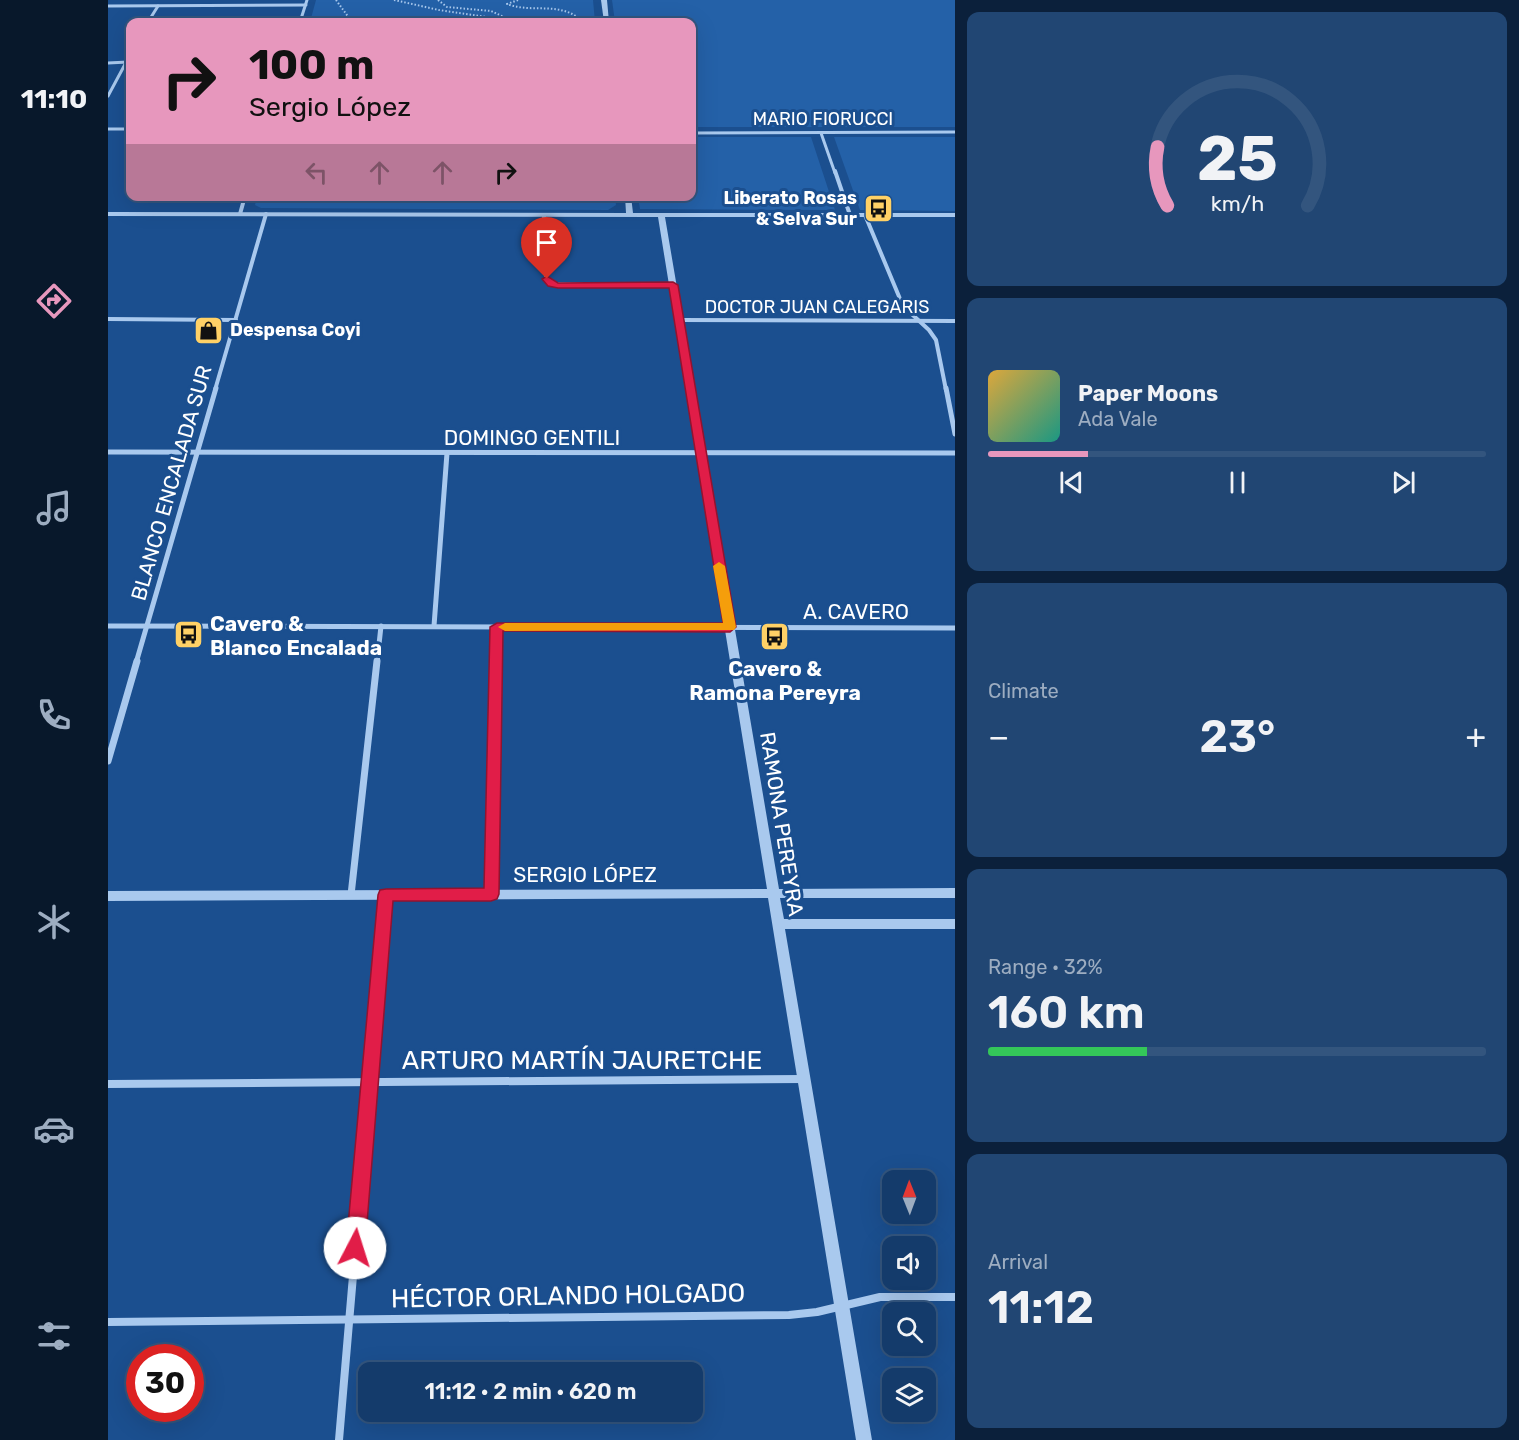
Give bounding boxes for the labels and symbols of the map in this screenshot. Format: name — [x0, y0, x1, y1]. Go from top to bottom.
street label: MARIO FIORUCCI — [753, 108, 893, 130]
place label: Liberato Rosas & Selva Sur — [723, 187, 857, 230]
bus stop icon: Liberato Rosas & Selva Sur — [862, 192, 894, 224]
pin — [521, 217, 572, 279]
street label: DOCTOR JUAN CALEGARIS — [705, 296, 929, 318]
shop icon: Despensa Coyi — [193, 314, 225, 346]
place label: Despensa Coyi — [230, 319, 361, 341]
street label: BLANCO ENCALADA SUR — [125, 363, 217, 603]
street label: DOMINGO GENTILI — [444, 425, 620, 450]
street label: A. CAVERO — [803, 599, 909, 624]
place label: Cavero & Blanco Encalada — [210, 611, 382, 660]
bus stop icon: Cavero & Blanco Encalada — [173, 619, 205, 651]
bus stop icon: Cavero & Ramona Pereyra — [759, 621, 791, 653]
place label: Cavero & Ramona Pereyra — [689, 656, 861, 705]
street label: RAMONA PEREYRA — [755, 730, 809, 918]
street label: SERGIO LÓPEZ — [513, 862, 657, 887]
street label: ARTURO MARTÍN JAURETCHE — [402, 1045, 762, 1076]
north arrow — [882, 1170, 936, 1224]
position arrow — [323, 1216, 387, 1280]
street label: HÉCTOR ORLANDO HOLGADO — [390, 1277, 746, 1315]
speed limit sign: 30 — [126, 1344, 204, 1422]

